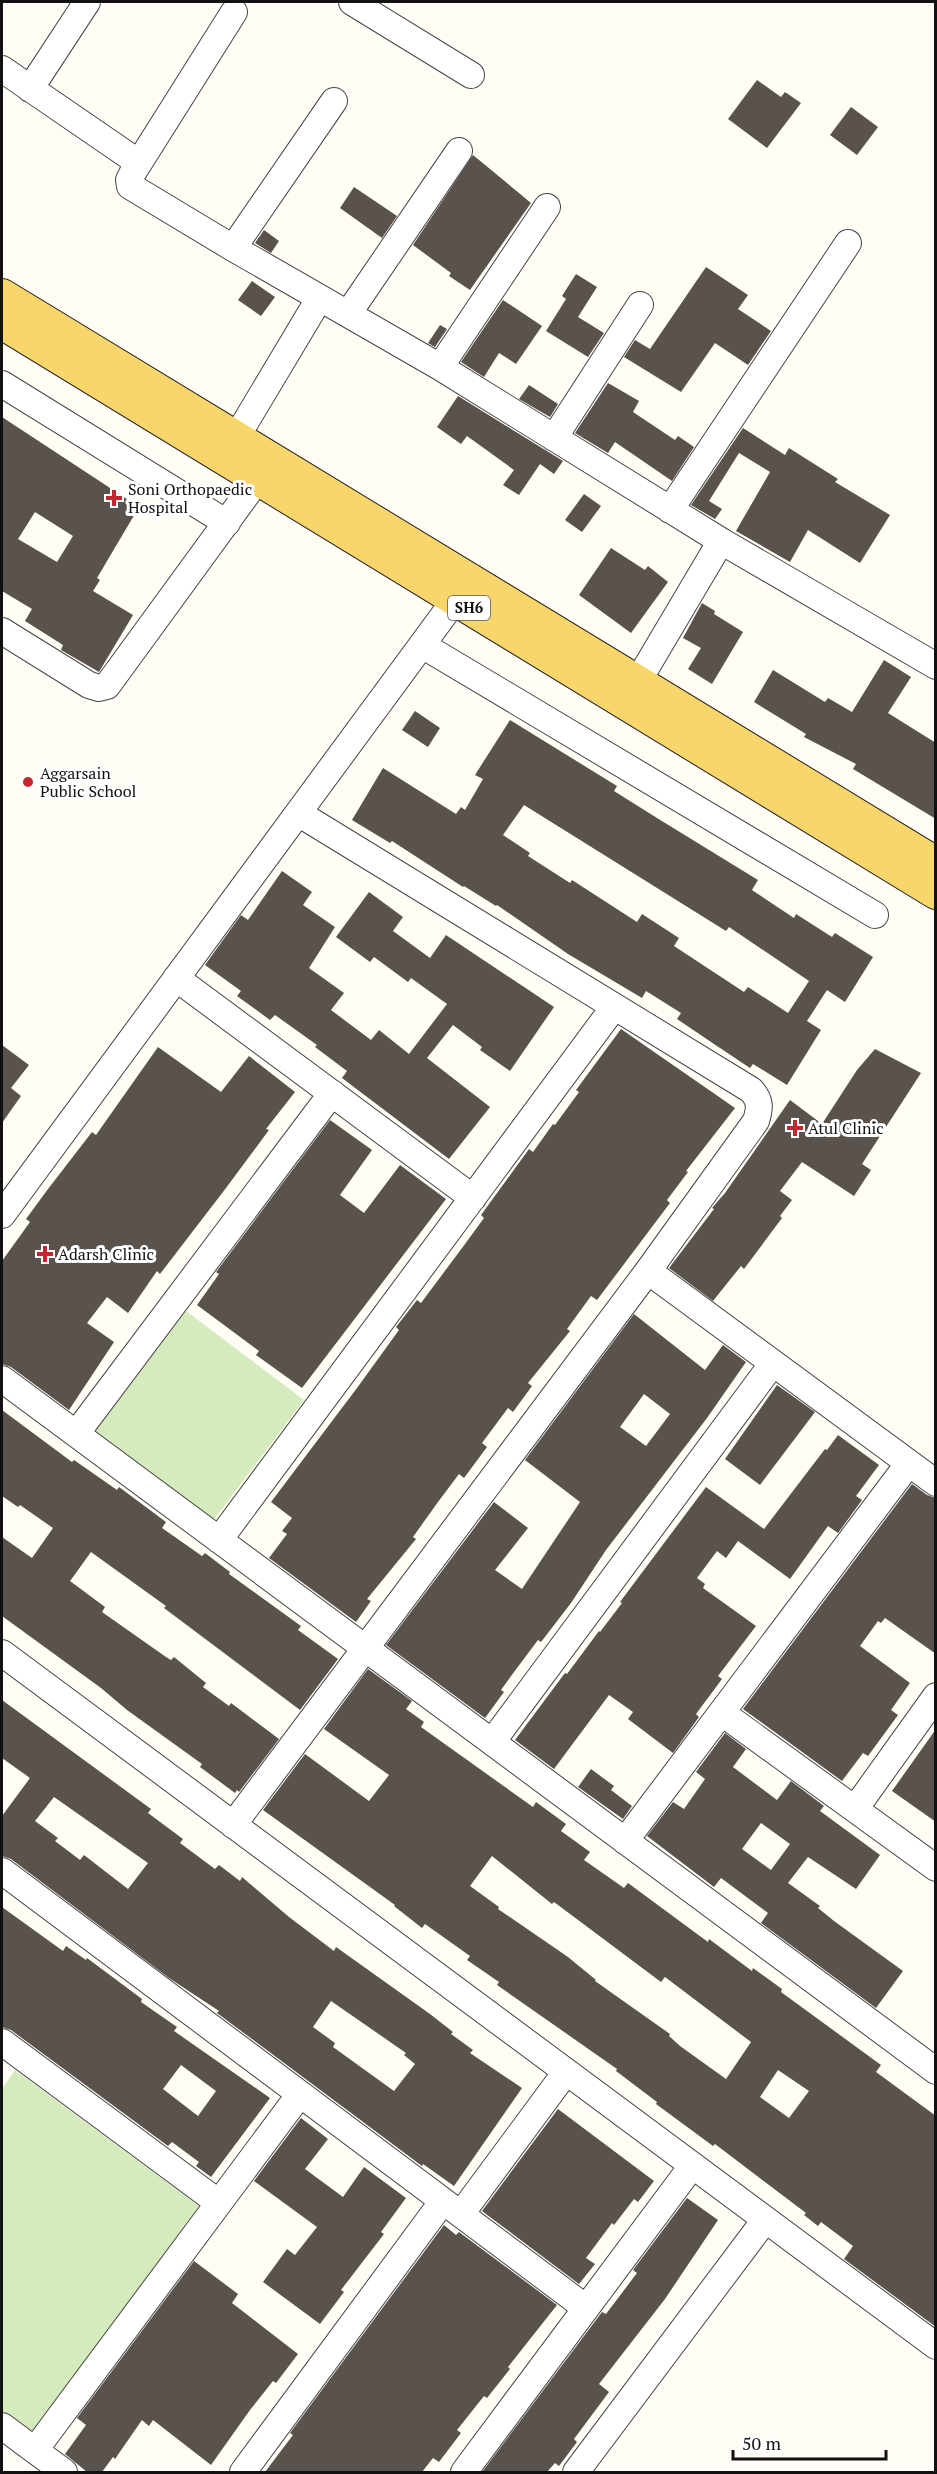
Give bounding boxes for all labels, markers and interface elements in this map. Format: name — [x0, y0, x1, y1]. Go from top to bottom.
place label: Soni Orthopaedic Hospital — [128, 478, 252, 518]
marker: Soni Orthopaedic Hospital — [105, 489, 123, 507]
road number: SH6 — [448, 596, 490, 620]
place label: Aggarsain Public School — [40, 762, 137, 802]
marker: Aggarsain Public School — [21, 775, 35, 789]
place label: Atul Clinic — [808, 1117, 884, 1139]
marker: Atul Clinic — [786, 1119, 804, 1137]
place label: Adarsh Clinic — [58, 1243, 154, 1265]
marker: Adarsh Clinic — [36, 1245, 54, 1263]
scale bar — [733, 2423, 886, 2461]
text: 50 m — [742, 2431, 782, 2455]

